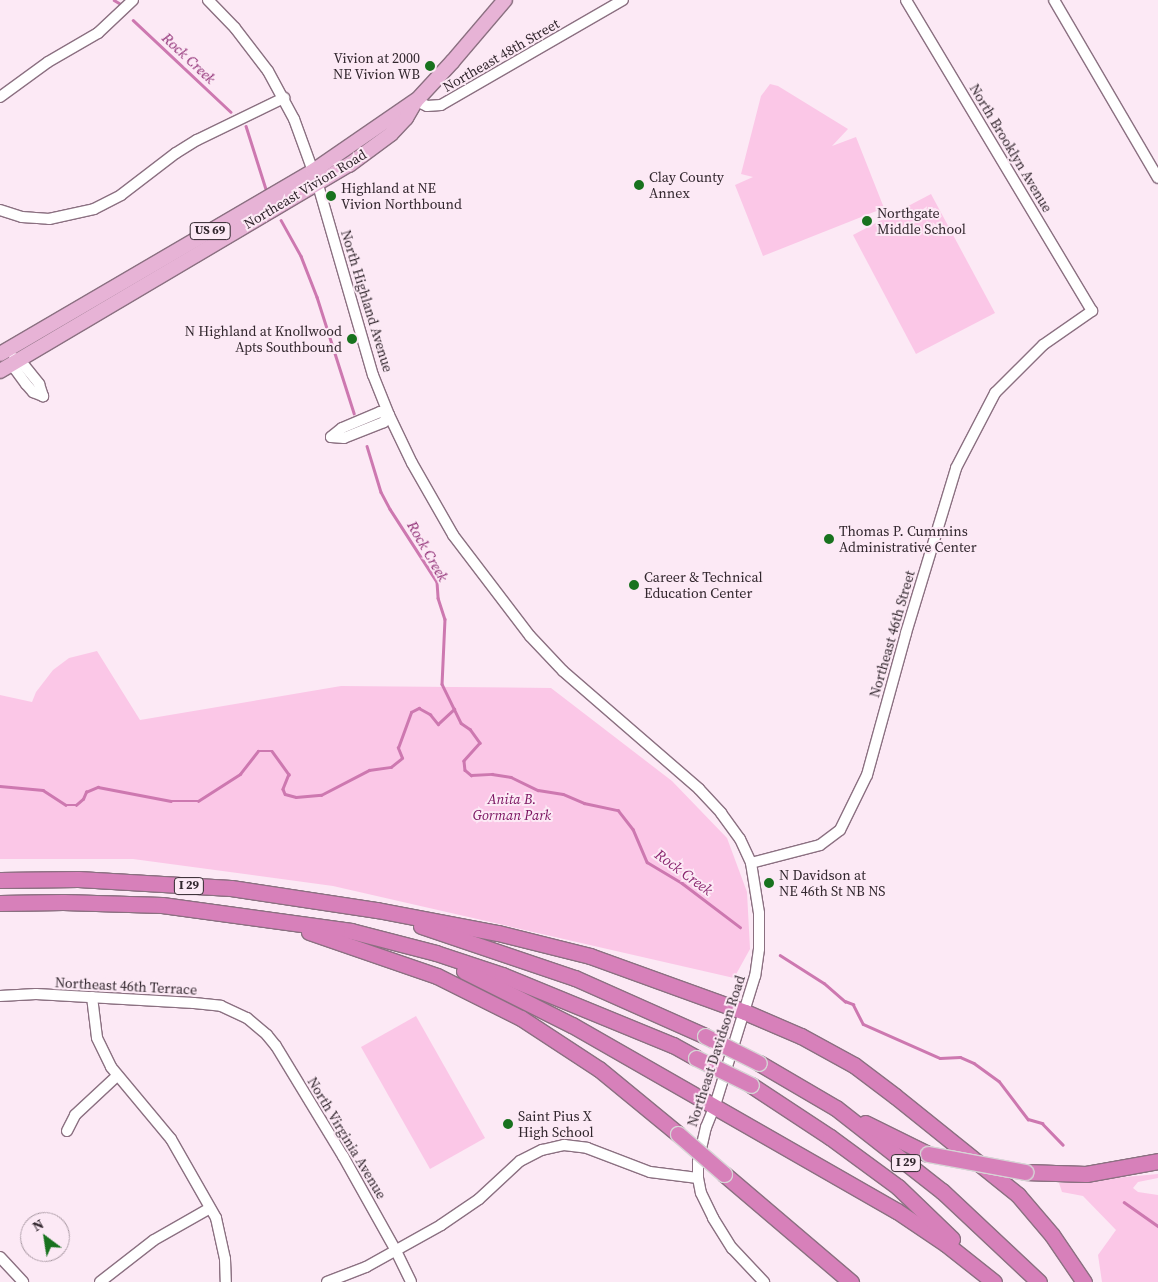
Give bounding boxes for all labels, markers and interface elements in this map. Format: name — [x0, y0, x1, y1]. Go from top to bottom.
street label: Northeast 48th Street — [440, 15, 562, 95]
water label: Rock Creek — [158, 29, 220, 87]
place label: Vivion at 2000 NE Vivion WB — [332, 50, 420, 82]
marker: Vivion at 2000 NE Vivion WB — [424, 60, 436, 72]
street label: North Brooklyn Avenue — [966, 81, 1056, 215]
street label: Northeast Vivion Road — [241, 146, 369, 232]
place label: Clay County Annex — [649, 169, 724, 202]
marker: Clay County Annex — [633, 179, 645, 191]
place label: Highland at NE Vivion Northbound — [341, 180, 462, 212]
marker: Highland at NE Vivion Northbound — [325, 190, 337, 202]
place label: Northgate Middle School — [877, 205, 966, 238]
marker: Northgate Middle School — [861, 215, 873, 227]
road number: US 69 — [189, 222, 231, 240]
street label: North Highland Avenue — [337, 228, 397, 374]
place label: N Highland at Knollwood Apts Southbound — [185, 323, 342, 356]
marker: N Highland at Knollwood Apts Southbound — [346, 333, 358, 345]
water label: Rock Creek — [403, 518, 453, 584]
place label: Thomas P. Cummins Administrative Center — [839, 523, 977, 556]
marker: Thomas P. Cummins Administrative Center — [823, 533, 835, 545]
place label: Career & Technical Education Center — [644, 569, 763, 602]
street label: Northeast 46th Street — [866, 569, 918, 699]
marker: Career & Technical Education Center — [628, 579, 640, 591]
park label: Anita B. Gorman Park — [473, 791, 551, 824]
water label: Rock Creek — [652, 845, 716, 899]
place label: N Davidson at NE 46th St NB NS — [779, 867, 885, 900]
road number: I 29 — [173, 876, 205, 896]
marker: N Davidson at NE 46th St NB NS — [763, 877, 775, 889]
street label: Northeast Davidson Road — [684, 973, 748, 1129]
street label: Northeast 46th Terrace — [54, 974, 198, 998]
street label: North Virginia Avenue — [304, 1074, 390, 1202]
place label: Saint Pius X High School — [518, 1108, 594, 1140]
marker: Saint Pius X High School — [502, 1118, 514, 1130]
road number: I 29 — [890, 1154, 922, 1172]
north arrow — [20, 1212, 70, 1262]
text: N — [28, 1214, 47, 1236]

